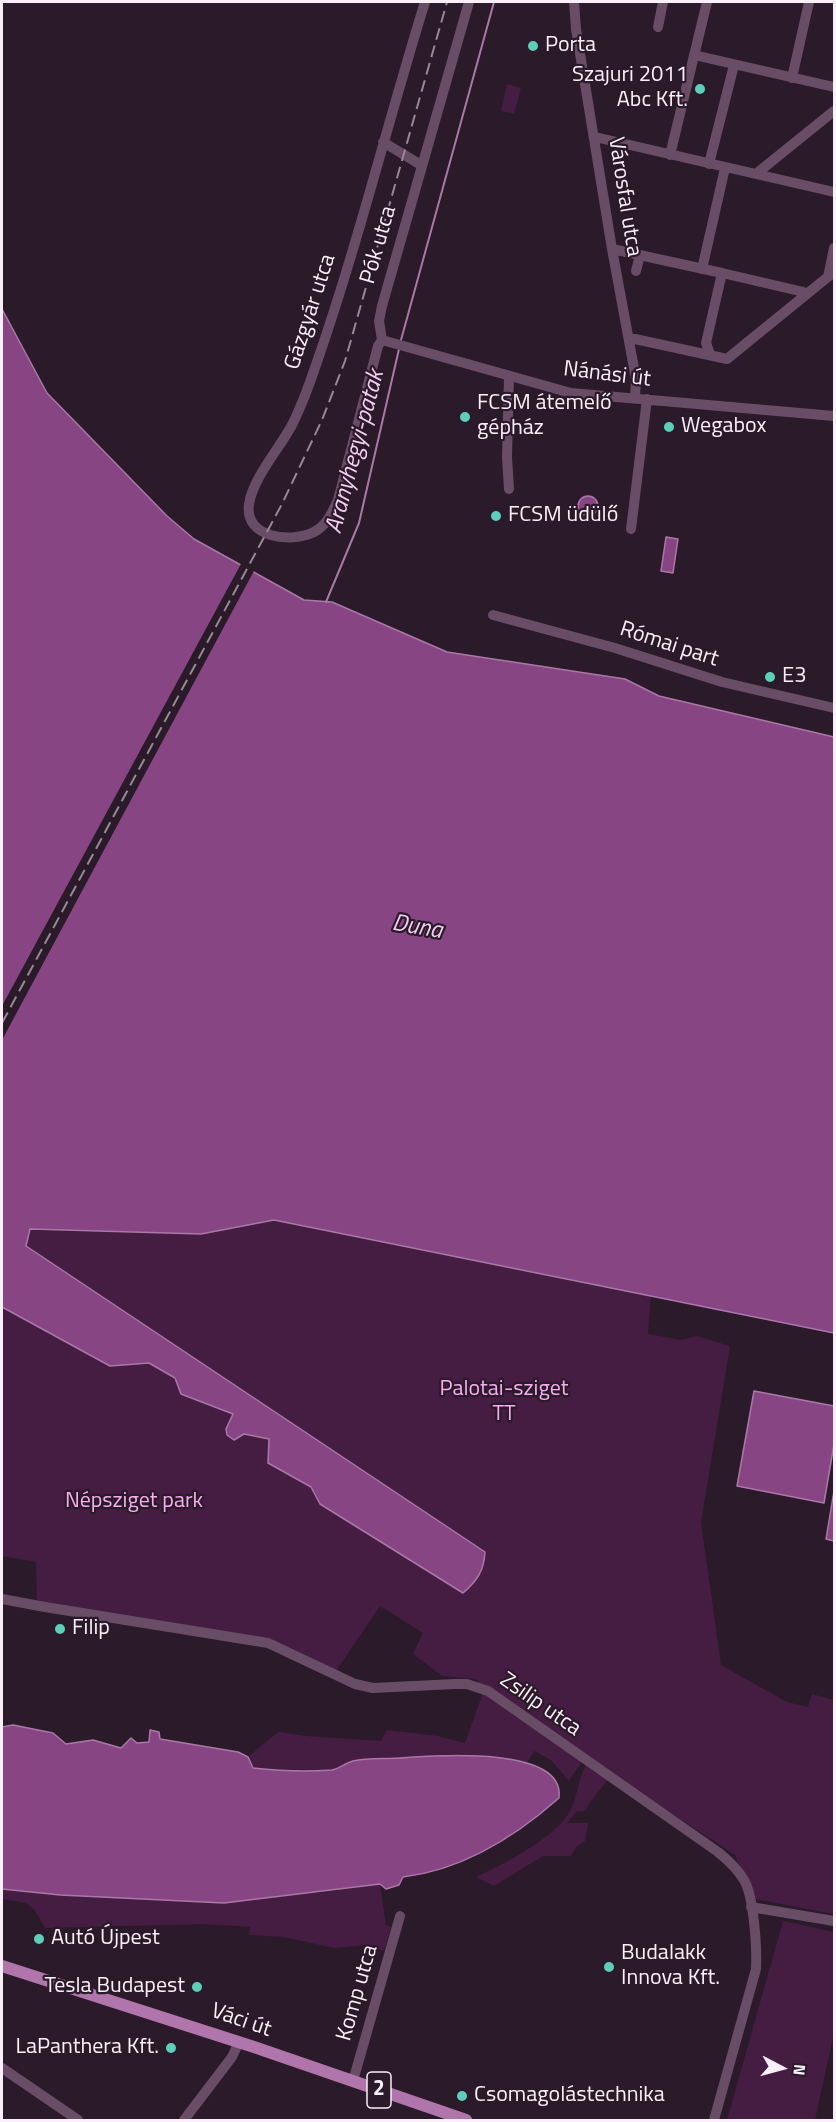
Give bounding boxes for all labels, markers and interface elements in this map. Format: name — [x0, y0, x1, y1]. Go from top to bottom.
place label: Porta — [545, 33, 596, 59]
marker: Porta — [526, 39, 540, 53]
place label: Szajuri 2011 Abc Kft. — [572, 63, 688, 114]
marker: Szajuri 2011 Abc Kft. — [693, 82, 707, 96]
street label: Városfal utca — [602, 135, 646, 259]
street label: Pók utca — [355, 203, 403, 287]
street label: Gázgyár utca — [280, 251, 342, 373]
street label: Nánási út — [562, 357, 652, 393]
water label: Aranyhegyi-patak — [320, 367, 392, 537]
place label: FCSM átemelő gépház — [477, 391, 612, 442]
marker: FCSM átemelő gépház — [458, 410, 472, 424]
place label: Wegabox — [681, 414, 766, 440]
marker: Wegabox — [662, 420, 676, 434]
place label: FCSM üdülő — [508, 503, 618, 529]
marker: FCSM üdülő — [489, 509, 503, 523]
street label: Római part — [616, 617, 722, 673]
place label: E3 — [782, 664, 806, 690]
marker: E3 — [763, 670, 777, 684]
water label: Duna — [390, 909, 444, 947]
park label: Palotai-sziget TT — [440, 1377, 568, 1428]
park label: Népsziget park — [65, 1489, 203, 1515]
place label: Filip — [72, 1616, 110, 1642]
marker: Filip — [53, 1622, 67, 1636]
street label: Zsilip utca — [494, 1667, 586, 1743]
place label: Autó Újpest — [51, 1926, 160, 1952]
marker: Autó Újpest — [32, 1932, 46, 1946]
place label: Budalakk Innova Kft. — [621, 1941, 720, 1993]
street label: Komp utca — [332, 1942, 384, 2044]
marker: Budalakk Innova Kft. — [602, 1960, 616, 1974]
place label: Tesla Budapest — [45, 1974, 185, 2000]
marker: Tesla Budapest — [190, 1980, 204, 1994]
street label: Váci út — [207, 1998, 275, 2044]
place label: LaPanthera Kft. — [15, 2035, 159, 2061]
north arrow — [752, 2038, 812, 2098]
marker: LaPanthera Kft. — [164, 2041, 178, 2055]
text: N — [787, 2063, 812, 2077]
road number: 2 — [367, 2072, 391, 2108]
place label: Csomagolástechnika — [474, 2083, 665, 2109]
marker: Csomagolástechnika — [455, 2089, 469, 2103]

